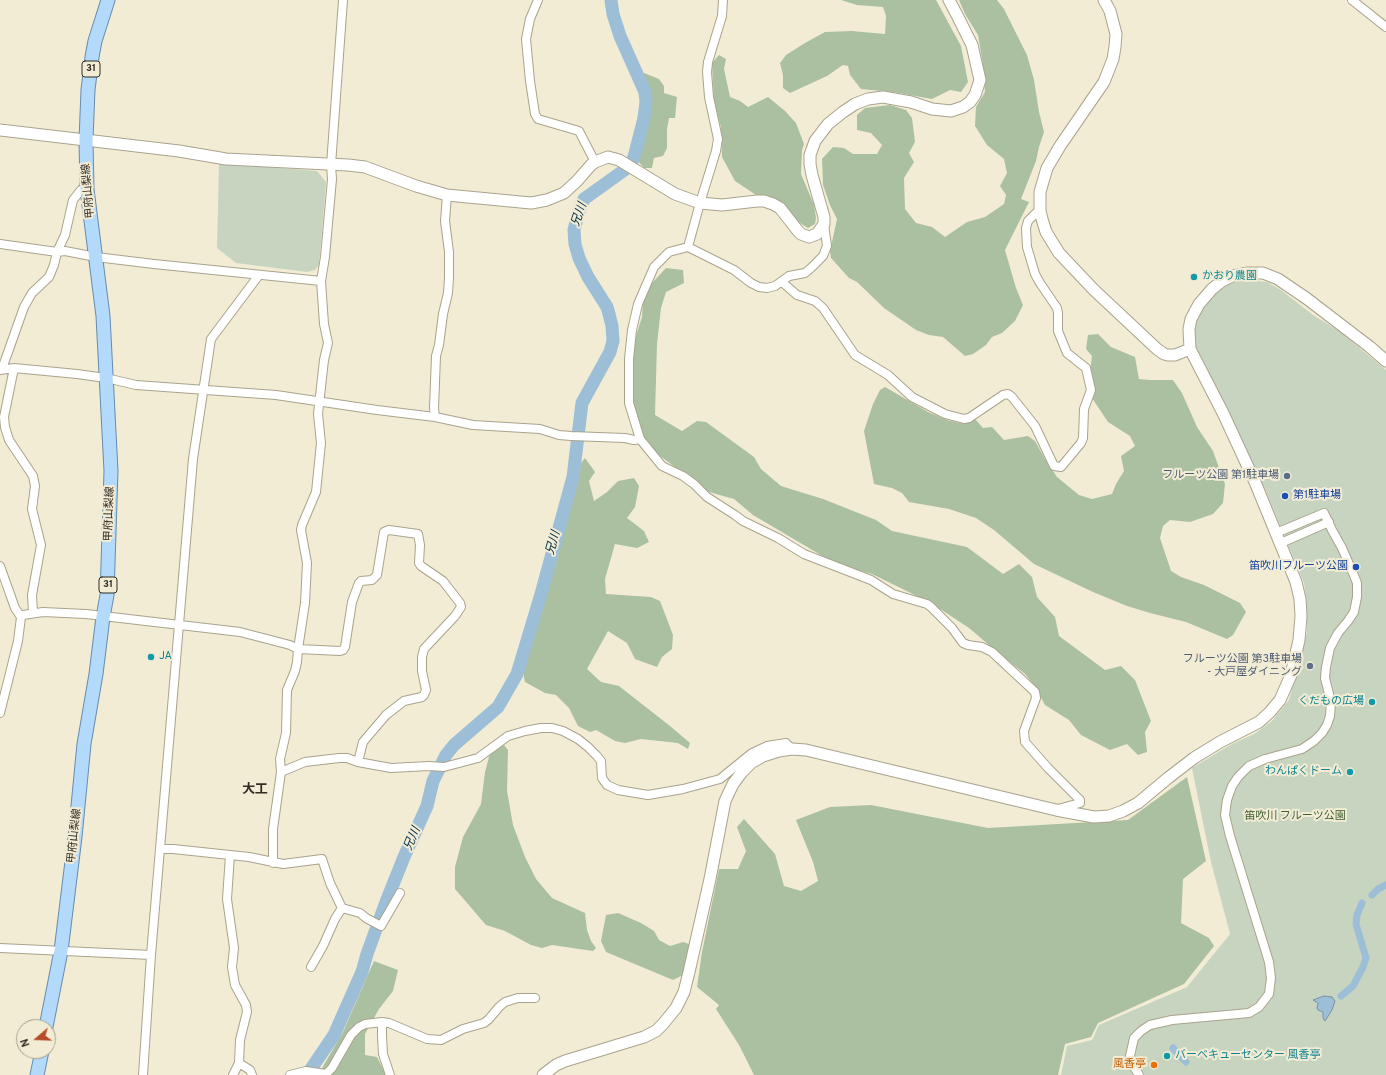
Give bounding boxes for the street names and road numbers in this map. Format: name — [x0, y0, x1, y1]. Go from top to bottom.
road number: 31 — [82, 61, 100, 77]
street label: 甲府山梨線 — [80, 163, 98, 219]
street label: 甲府山梨線 — [102, 486, 118, 542]
road number: 31 — [99, 577, 117, 593]
street label: 甲府山梨線 — [66, 808, 84, 864]

